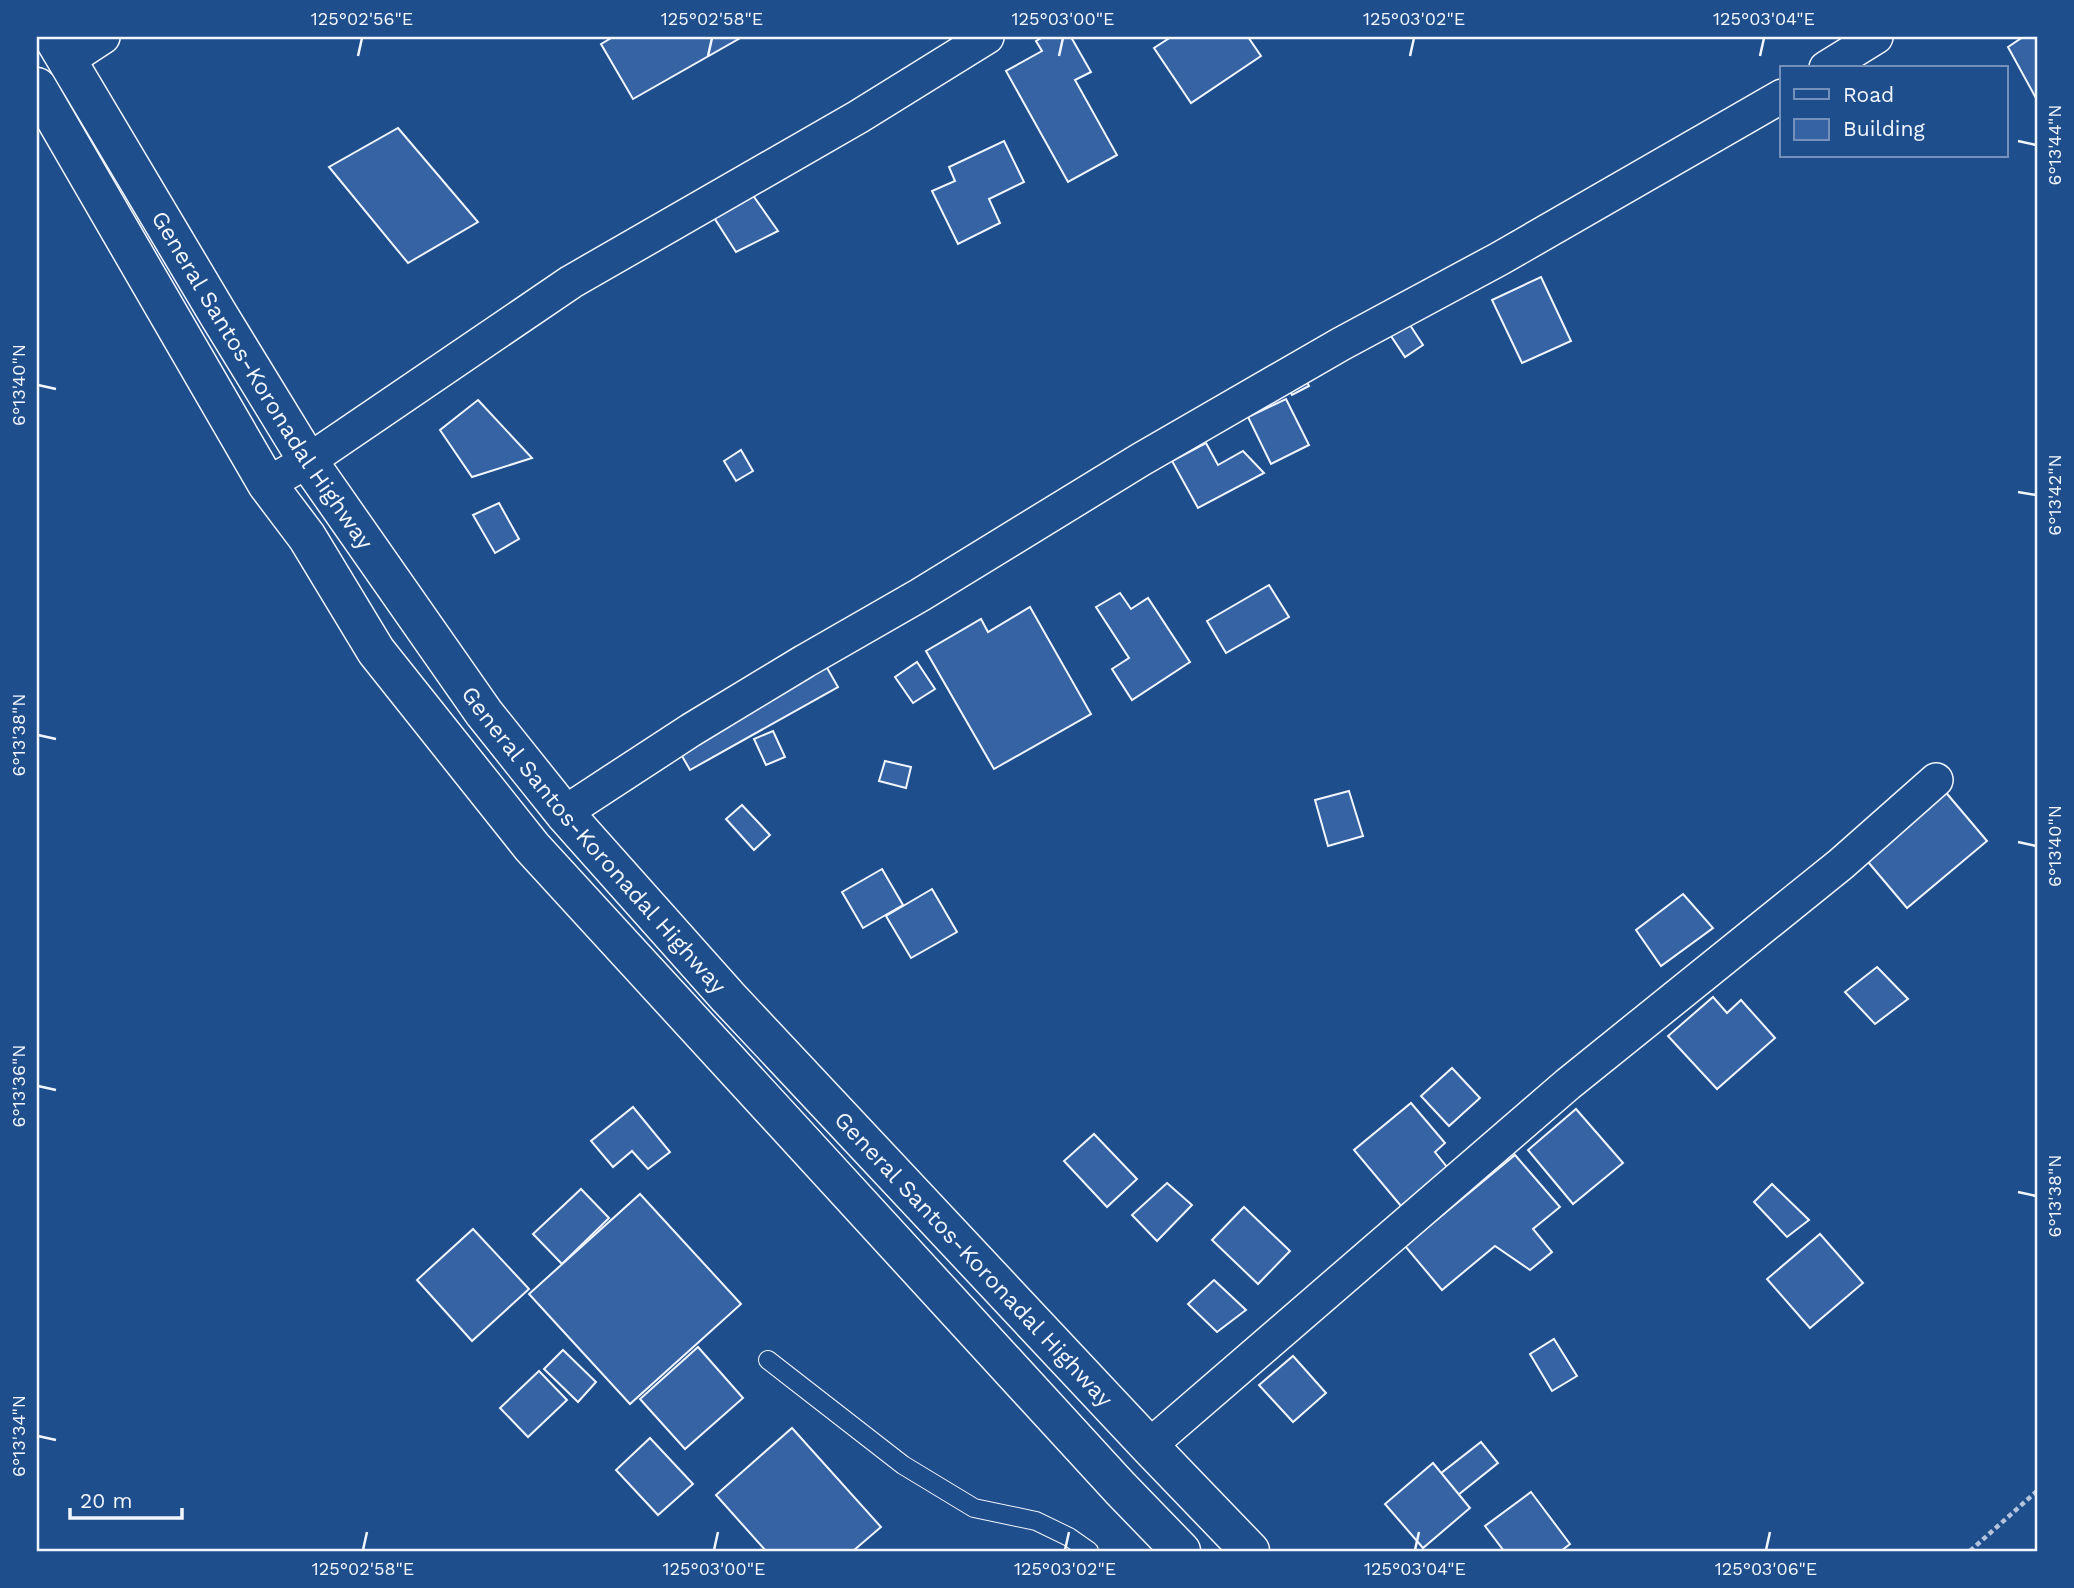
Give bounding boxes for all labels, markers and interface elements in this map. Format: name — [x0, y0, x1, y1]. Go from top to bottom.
text: 125°02'56"E — [311, 8, 413, 29]
text: 125°02'58"E — [661, 8, 763, 29]
text: 125°03'00"E — [1012, 8, 1114, 29]
text: 125°03'02"E — [1363, 8, 1465, 29]
text: 125°03'04"E — [1713, 8, 1815, 29]
legend — [1780, 66, 2008, 158]
text: Road — [1843, 82, 1894, 107]
text: 6°13'44"N — [2044, 105, 2065, 185]
text: Building — [1843, 116, 1925, 141]
street label: General Santos-Koronadal Highway — [146, 206, 379, 555]
text: 6°13'40"N — [8, 344, 29, 426]
text: 6°13'42"N — [2044, 454, 2065, 536]
street label: General Santos-Koronadal Highway — [456, 681, 732, 999]
text: 6°13'38"N — [8, 694, 29, 777]
text: 6°13'40"N — [2044, 805, 2065, 887]
text: 6°13'36"N — [8, 1045, 29, 1127]
street label: General Santos-Koronadal Highway — [829, 1106, 1118, 1413]
text: 6°13'38"N — [2044, 1155, 2065, 1238]
text: 6°13'34"N — [8, 1395, 29, 1477]
scale bar — [70, 1476, 182, 1520]
text: 20 m — [80, 1488, 132, 1513]
text: 125°02'58"E — [312, 1558, 414, 1579]
text: 125°03'00"E — [663, 1558, 765, 1579]
text: 125°03'02"E — [1014, 1558, 1116, 1579]
text: 125°03'04"E — [1364, 1558, 1466, 1579]
text: 125°03'06"E — [1715, 1558, 1817, 1579]

